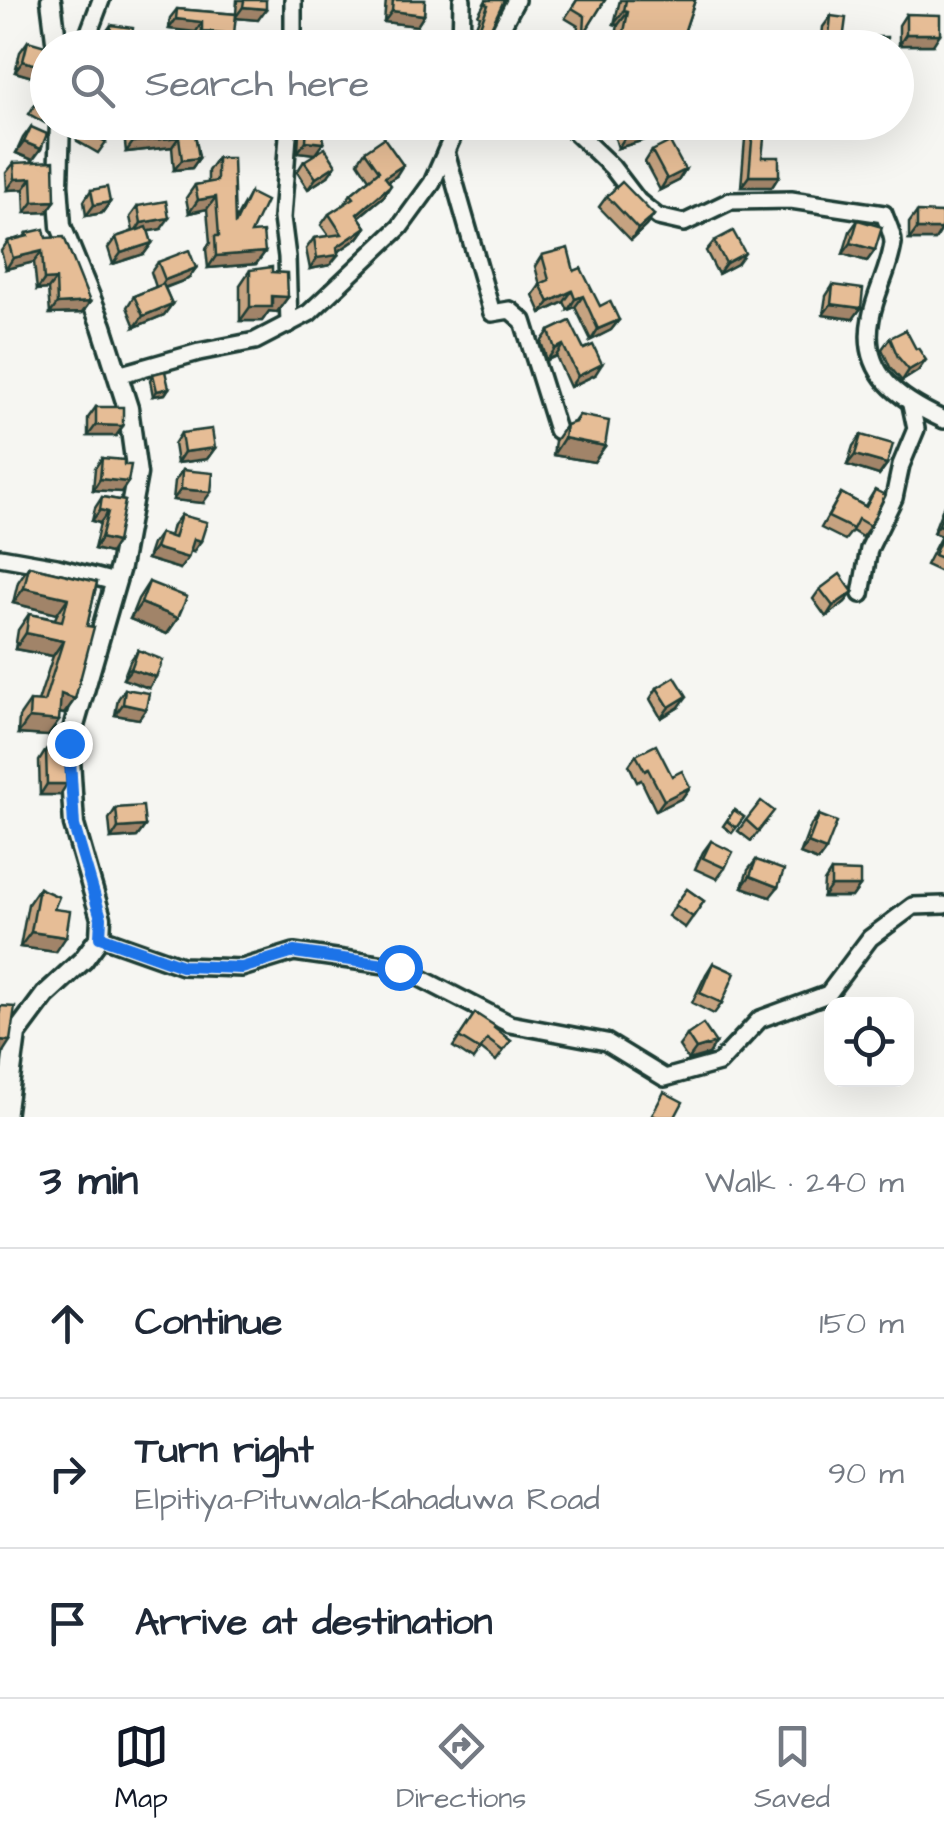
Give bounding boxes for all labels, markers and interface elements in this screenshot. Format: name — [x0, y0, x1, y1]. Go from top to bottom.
search box — [30, 30, 914, 140]
icon: search — [65, 58, 120, 113]
text: Search here — [145, 59, 369, 111]
route end — [47, 721, 93, 767]
route start — [377, 945, 423, 991]
map controls — [824, 997, 914, 1087]
button: locate — [824, 997, 914, 1087]
text: 3 min — [40, 1153, 138, 1211]
text: Walk · 240 m — [705, 1160, 904, 1205]
icon: ahead — [40, 1296, 95, 1351]
text: Continue — [135, 1297, 282, 1349]
text: 150 m — [819, 1301, 904, 1346]
text: Turn right — [135, 1425, 314, 1477]
icon: right — [40, 1446, 95, 1501]
text: 90 m — [828, 1451, 904, 1496]
text: Elpitiya-Pituwala-Kahaduwa Road — [135, 1477, 600, 1522]
icon: arrive — [40, 1596, 95, 1651]
text: Arrive at destination — [135, 1597, 492, 1649]
tab: Map — [114, 1719, 169, 1818]
tab: Directions — [396, 1719, 526, 1818]
tab: Saved — [754, 1719, 830, 1818]

